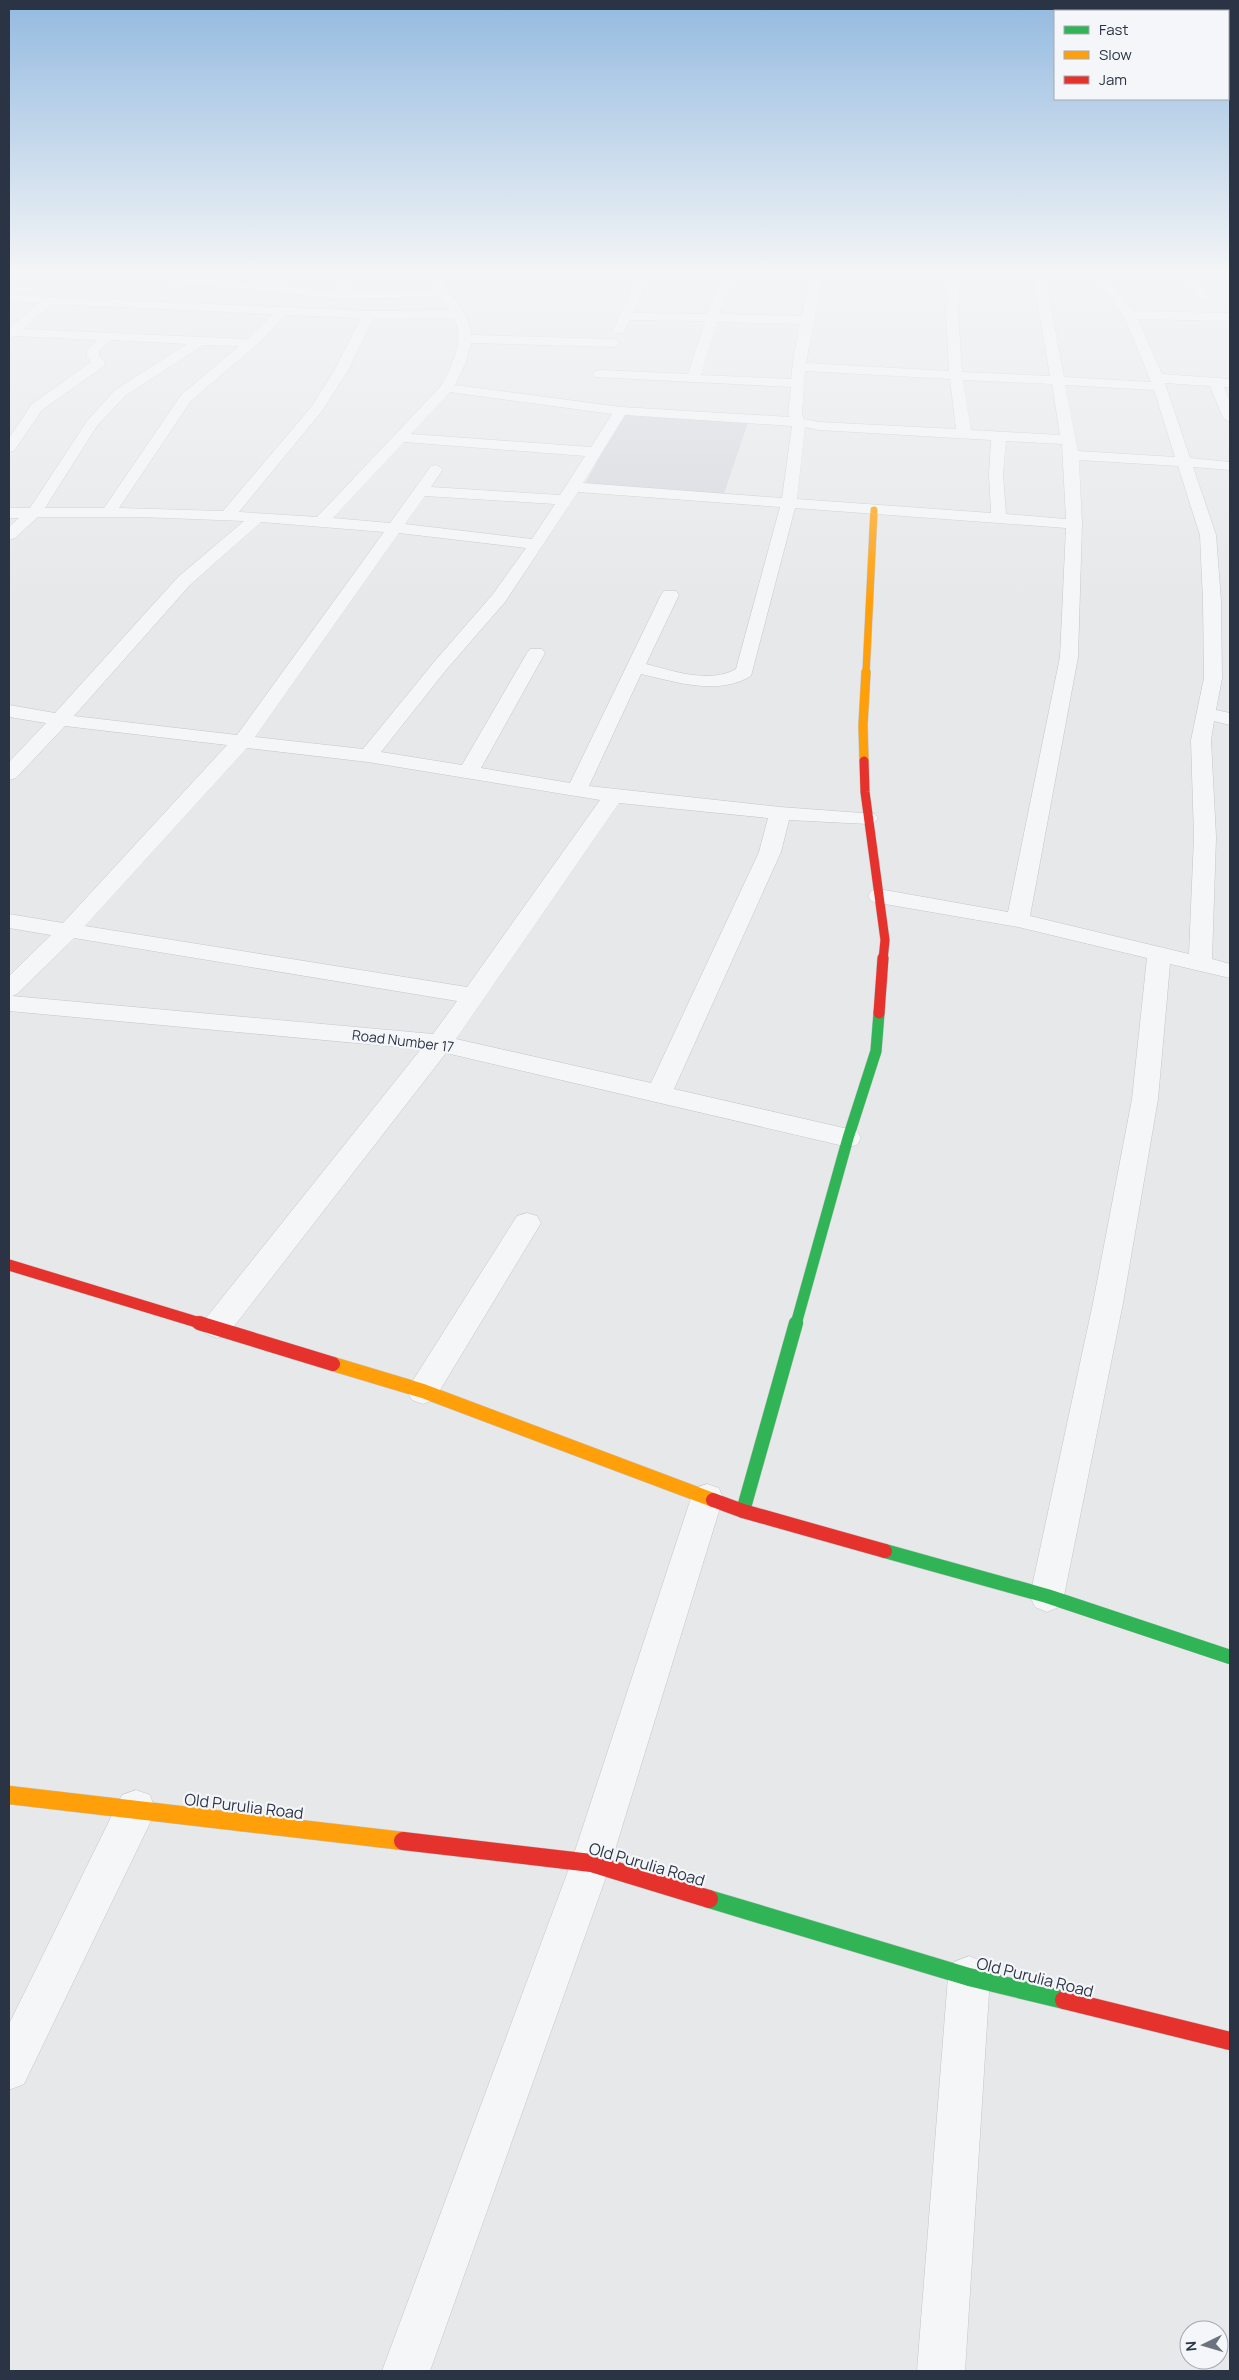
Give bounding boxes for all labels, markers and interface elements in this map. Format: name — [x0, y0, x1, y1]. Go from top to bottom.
legend — [1054, 10, 1229, 100]
text: Fast — [1099, 19, 1128, 40]
text: Slow — [1099, 44, 1132, 65]
text: Jam — [1099, 69, 1127, 90]
street label: Road Number 17 — [351, 1025, 455, 1056]
street label: Old Purulia Road — [183, 1788, 305, 1824]
street label: Old Purulia Road — [586, 1837, 708, 1891]
street label: Old Purulia Road — [974, 1952, 1096, 2002]
north arrow — [1179, 2320, 1229, 2370]
text: N — [1181, 2340, 1200, 2352]

